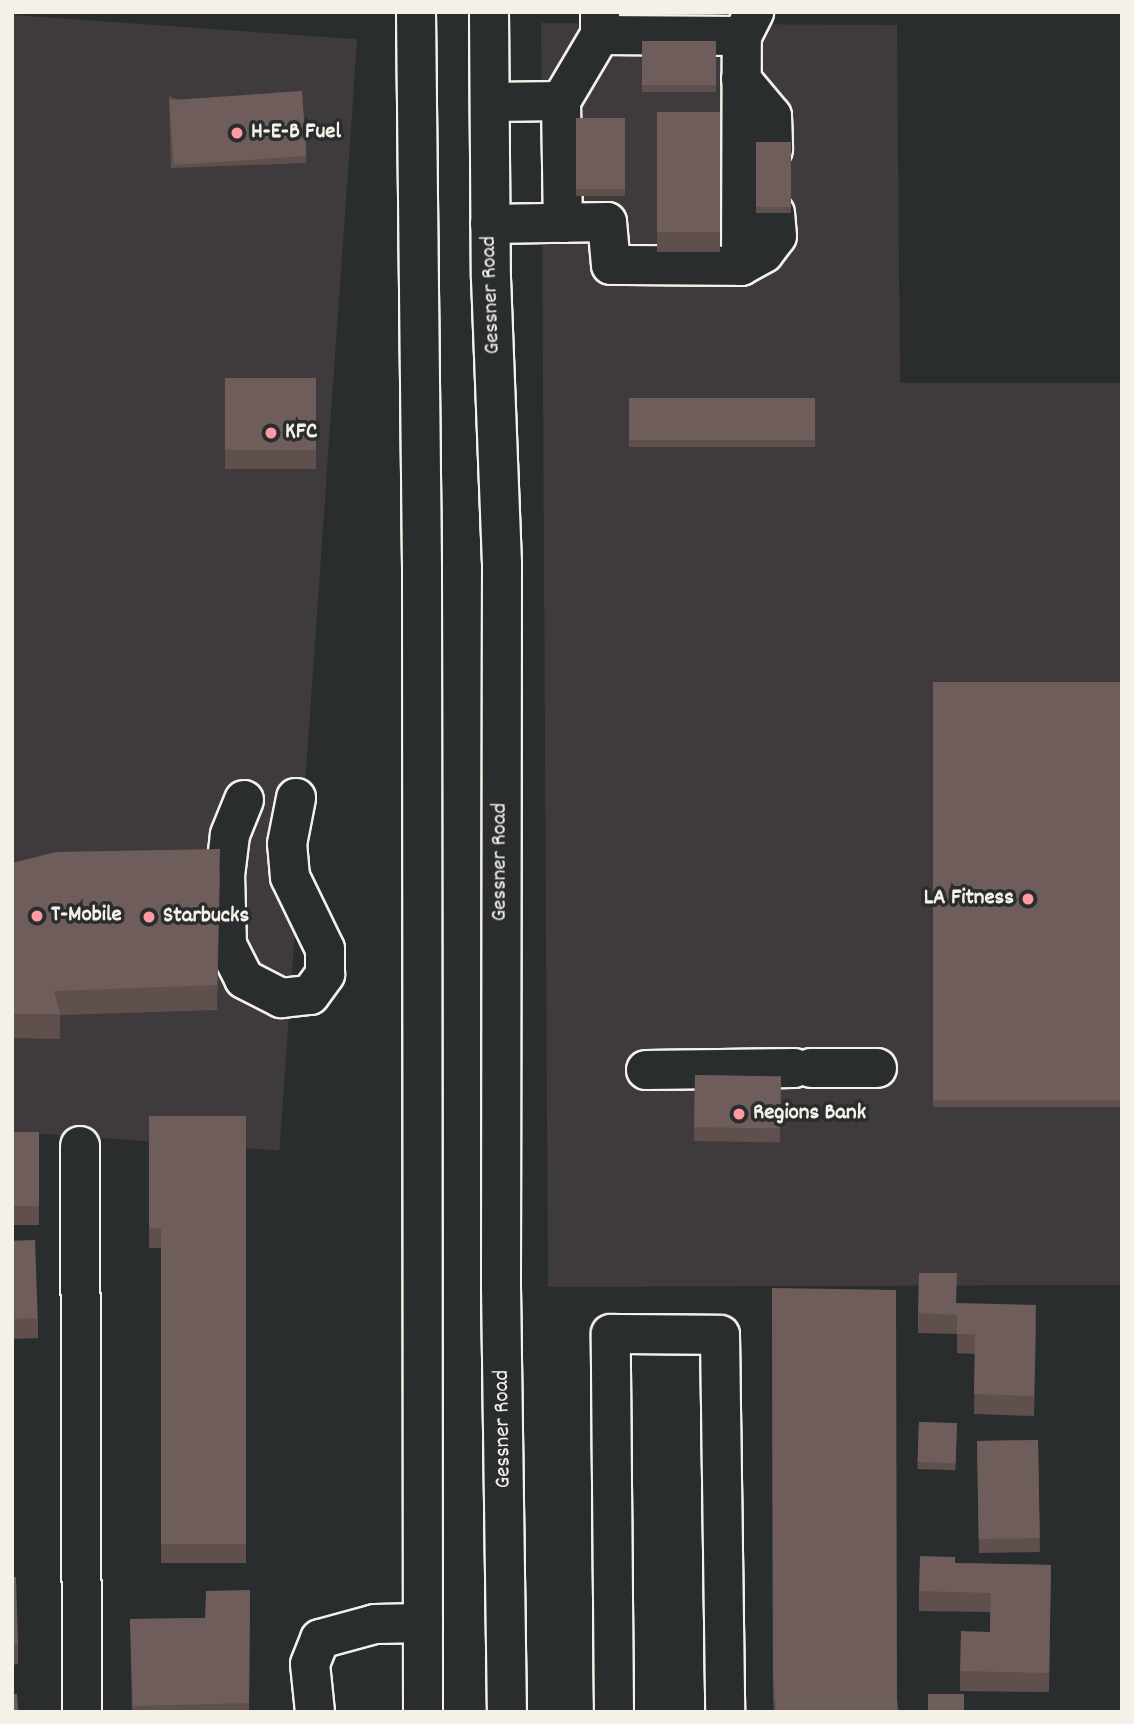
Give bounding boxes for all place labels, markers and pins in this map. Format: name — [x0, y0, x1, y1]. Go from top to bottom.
place label: H-E-B Fuel — [251, 119, 341, 147]
marker: H-E-B Fuel — [229, 125, 245, 141]
place label: KFC — [285, 419, 317, 447]
marker: KFC — [263, 425, 279, 441]
place label: LA Fitness — [924, 885, 1014, 913]
marker: LA Fitness — [1020, 891, 1036, 907]
place label: T-Mobile — [51, 902, 122, 930]
place label: Starbucks — [163, 903, 249, 931]
marker: T-Mobile — [29, 908, 45, 924]
marker: Starbucks — [141, 909, 157, 925]
place label: Regions Bank — [753, 1100, 866, 1128]
marker: Regions Bank — [731, 1106, 747, 1122]

